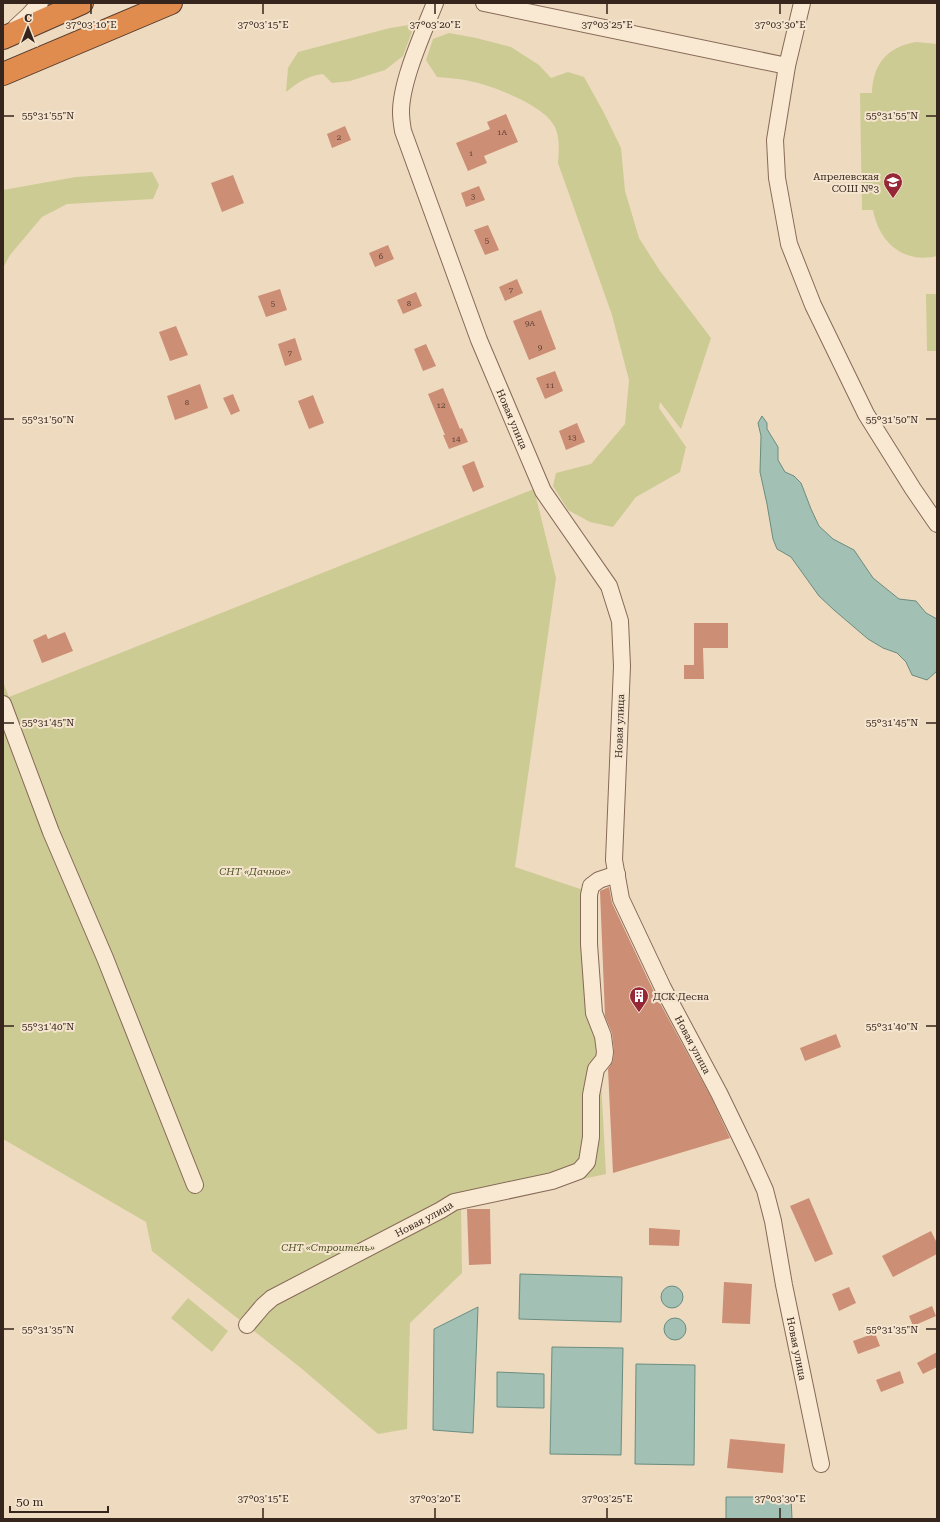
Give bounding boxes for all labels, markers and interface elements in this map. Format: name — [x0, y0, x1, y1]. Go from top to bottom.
north arrow — [8, 8, 48, 48]
text: С — [24, 12, 32, 25]
text: 37°03'10"E — [65, 19, 117, 30]
text: 37°03'15"E — [237, 19, 289, 30]
text: 37°03'20"E — [409, 19, 461, 30]
text: 37°03'25"E — [581, 19, 633, 30]
text: 37°03'30"E — [754, 19, 806, 30]
text: 55°31'55"N — [22, 110, 74, 121]
text: 55°31'55"N — [866, 110, 918, 121]
house number: 1А — [497, 128, 507, 137]
house number: 2 — [337, 133, 342, 142]
house number: 1 — [469, 149, 474, 158]
place label: Апрелевская СОШ №3 — [813, 171, 879, 194]
school or university icon: Апрелевская СОШ №3 — [882, 171, 904, 199]
house number: 3 — [471, 192, 476, 201]
house number: 5 — [485, 236, 490, 245]
house number: 6 — [379, 252, 384, 261]
house number: 7 — [509, 286, 514, 295]
house number: 5 — [271, 299, 276, 308]
house number: 8 — [407, 299, 412, 308]
house number: 9А — [525, 319, 535, 328]
house number: 9 — [538, 343, 543, 352]
house number: 7 — [288, 349, 293, 358]
house number: 11 — [546, 381, 555, 390]
street label: Новая улица — [494, 387, 530, 451]
house number: 8 — [185, 398, 190, 407]
house number: 12 — [437, 401, 446, 410]
text: 55°31'50"N — [22, 414, 74, 425]
text: 55°31'50"N — [866, 414, 918, 425]
house number: 13 — [568, 433, 577, 442]
house number: 14 — [452, 435, 461, 444]
street label: Новая улица — [613, 693, 626, 758]
text: 55°31'45"N — [22, 717, 74, 728]
text: 55°31'45"N — [866, 717, 918, 728]
park label: СНТ «Дачное» — [219, 866, 291, 877]
building icon: ДСК Десна — [628, 985, 650, 1013]
place label: ДСК Десна — [653, 991, 709, 1002]
street label: Новая улица — [673, 1014, 713, 1076]
text: 55°31'40"N — [22, 1021, 74, 1032]
text: 55°31'40"N — [866, 1021, 918, 1032]
street label: Новая улица — [393, 1199, 455, 1239]
park label: СНТ «Строитель» — [281, 1242, 375, 1253]
street label: Новая улица — [785, 1316, 809, 1382]
text: 55°31'35"N — [22, 1324, 74, 1335]
text: 55°31'35"N — [866, 1324, 918, 1335]
scale bar — [10, 1488, 108, 1514]
text: 37°03'15"E — [237, 1493, 289, 1504]
text: 37°03'20"E — [409, 1493, 461, 1504]
text: 37°03'25"E — [581, 1493, 633, 1504]
text: 37°03'30"E — [754, 1493, 806, 1504]
text: 50 m — [16, 1495, 43, 1509]

